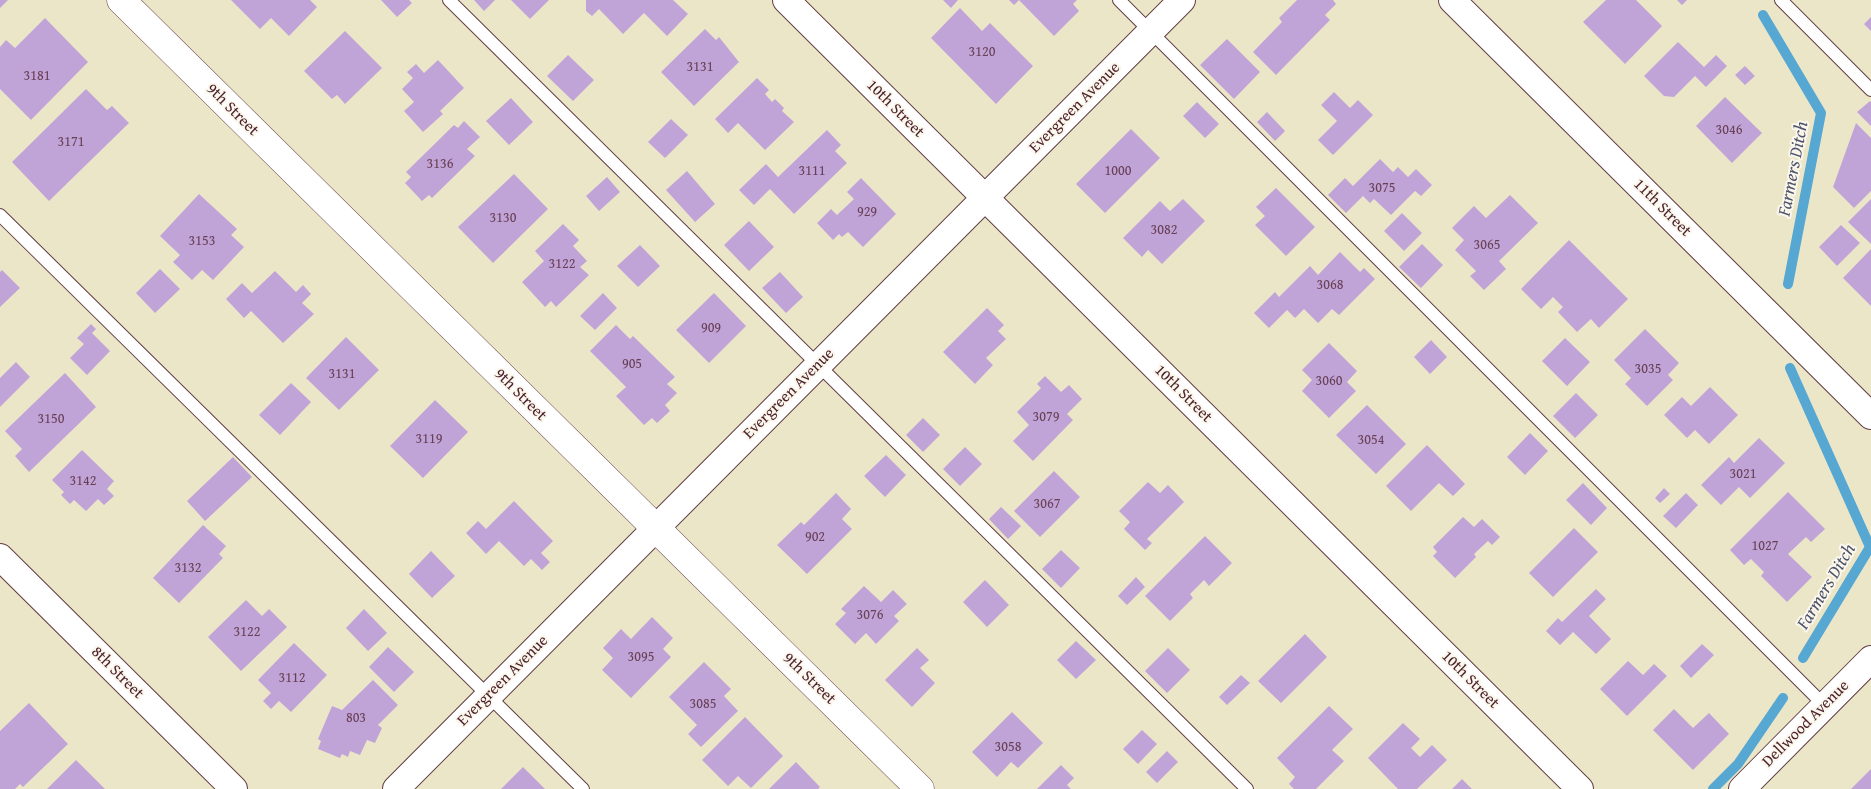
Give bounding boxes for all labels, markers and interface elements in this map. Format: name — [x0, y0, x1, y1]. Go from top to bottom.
house number: 3120 — [969, 44, 995, 60]
house number: 3131 — [687, 59, 713, 75]
street label: Evergreen Avenue — [1026, 59, 1124, 157]
house number: 3181 — [24, 68, 50, 84]
street label: 10th Street — [862, 76, 928, 142]
street label: 9th Street — [202, 80, 262, 140]
water label: Farmers Ditch — [1774, 120, 1814, 218]
house number: 3046 — [1716, 122, 1742, 138]
house number: 3171 — [58, 134, 84, 150]
house number: 3136 — [427, 156, 453, 172]
house number: 3111 — [799, 163, 825, 179]
house number: 1000 — [1105, 163, 1131, 179]
street label: 11th Street — [1629, 175, 1695, 241]
house number: 3075 — [1369, 180, 1395, 196]
house number: 929 — [857, 204, 877, 220]
house number: 3130 — [490, 210, 516, 226]
house number: 3082 — [1151, 222, 1177, 238]
house number: 3153 — [189, 233, 215, 249]
house number: 3065 — [1474, 237, 1500, 253]
house number: 3122 — [549, 256, 575, 272]
house number: 3068 — [1317, 277, 1343, 293]
house number: 909 — [701, 320, 721, 336]
street label: Evergreen Avenue — [740, 345, 838, 443]
house number: 905 — [622, 356, 642, 372]
street label: 10th Street — [1150, 361, 1216, 427]
house number: 3035 — [1635, 361, 1661, 377]
street label: 9th Street — [490, 365, 550, 425]
house number: 3131 — [329, 366, 355, 382]
house number: 3060 — [1316, 373, 1342, 389]
house number: 3079 — [1033, 409, 1059, 425]
house number: 3150 — [38, 411, 64, 427]
house number: 3119 — [416, 431, 442, 447]
house number: 3054 — [1358, 432, 1384, 448]
house number: 3021 — [1730, 466, 1756, 482]
house number: 3142 — [70, 473, 96, 489]
house number: 3067 — [1034, 496, 1060, 512]
house number: 902 — [805, 529, 825, 545]
house number: 1027 — [1752, 538, 1778, 554]
water label: Farmers Ditch — [1793, 540, 1861, 634]
house number: 3132 — [175, 560, 201, 576]
house number: 3076 — [857, 607, 883, 623]
house number: 3122 — [234, 624, 260, 640]
street label: Evergreen Avenue — [454, 632, 552, 730]
street label: 8th Street — [87, 643, 147, 703]
street label: 10th Street — [1437, 647, 1503, 713]
house number: 3095 — [628, 649, 654, 665]
street label: 9th Street — [778, 649, 840, 709]
house number: 3112 — [279, 670, 305, 686]
street label: Dellwood Avenue — [1759, 677, 1853, 771]
house number: 3085 — [690, 696, 716, 712]
house number: 803 — [346, 710, 366, 726]
house number: 3058 — [995, 739, 1021, 755]

